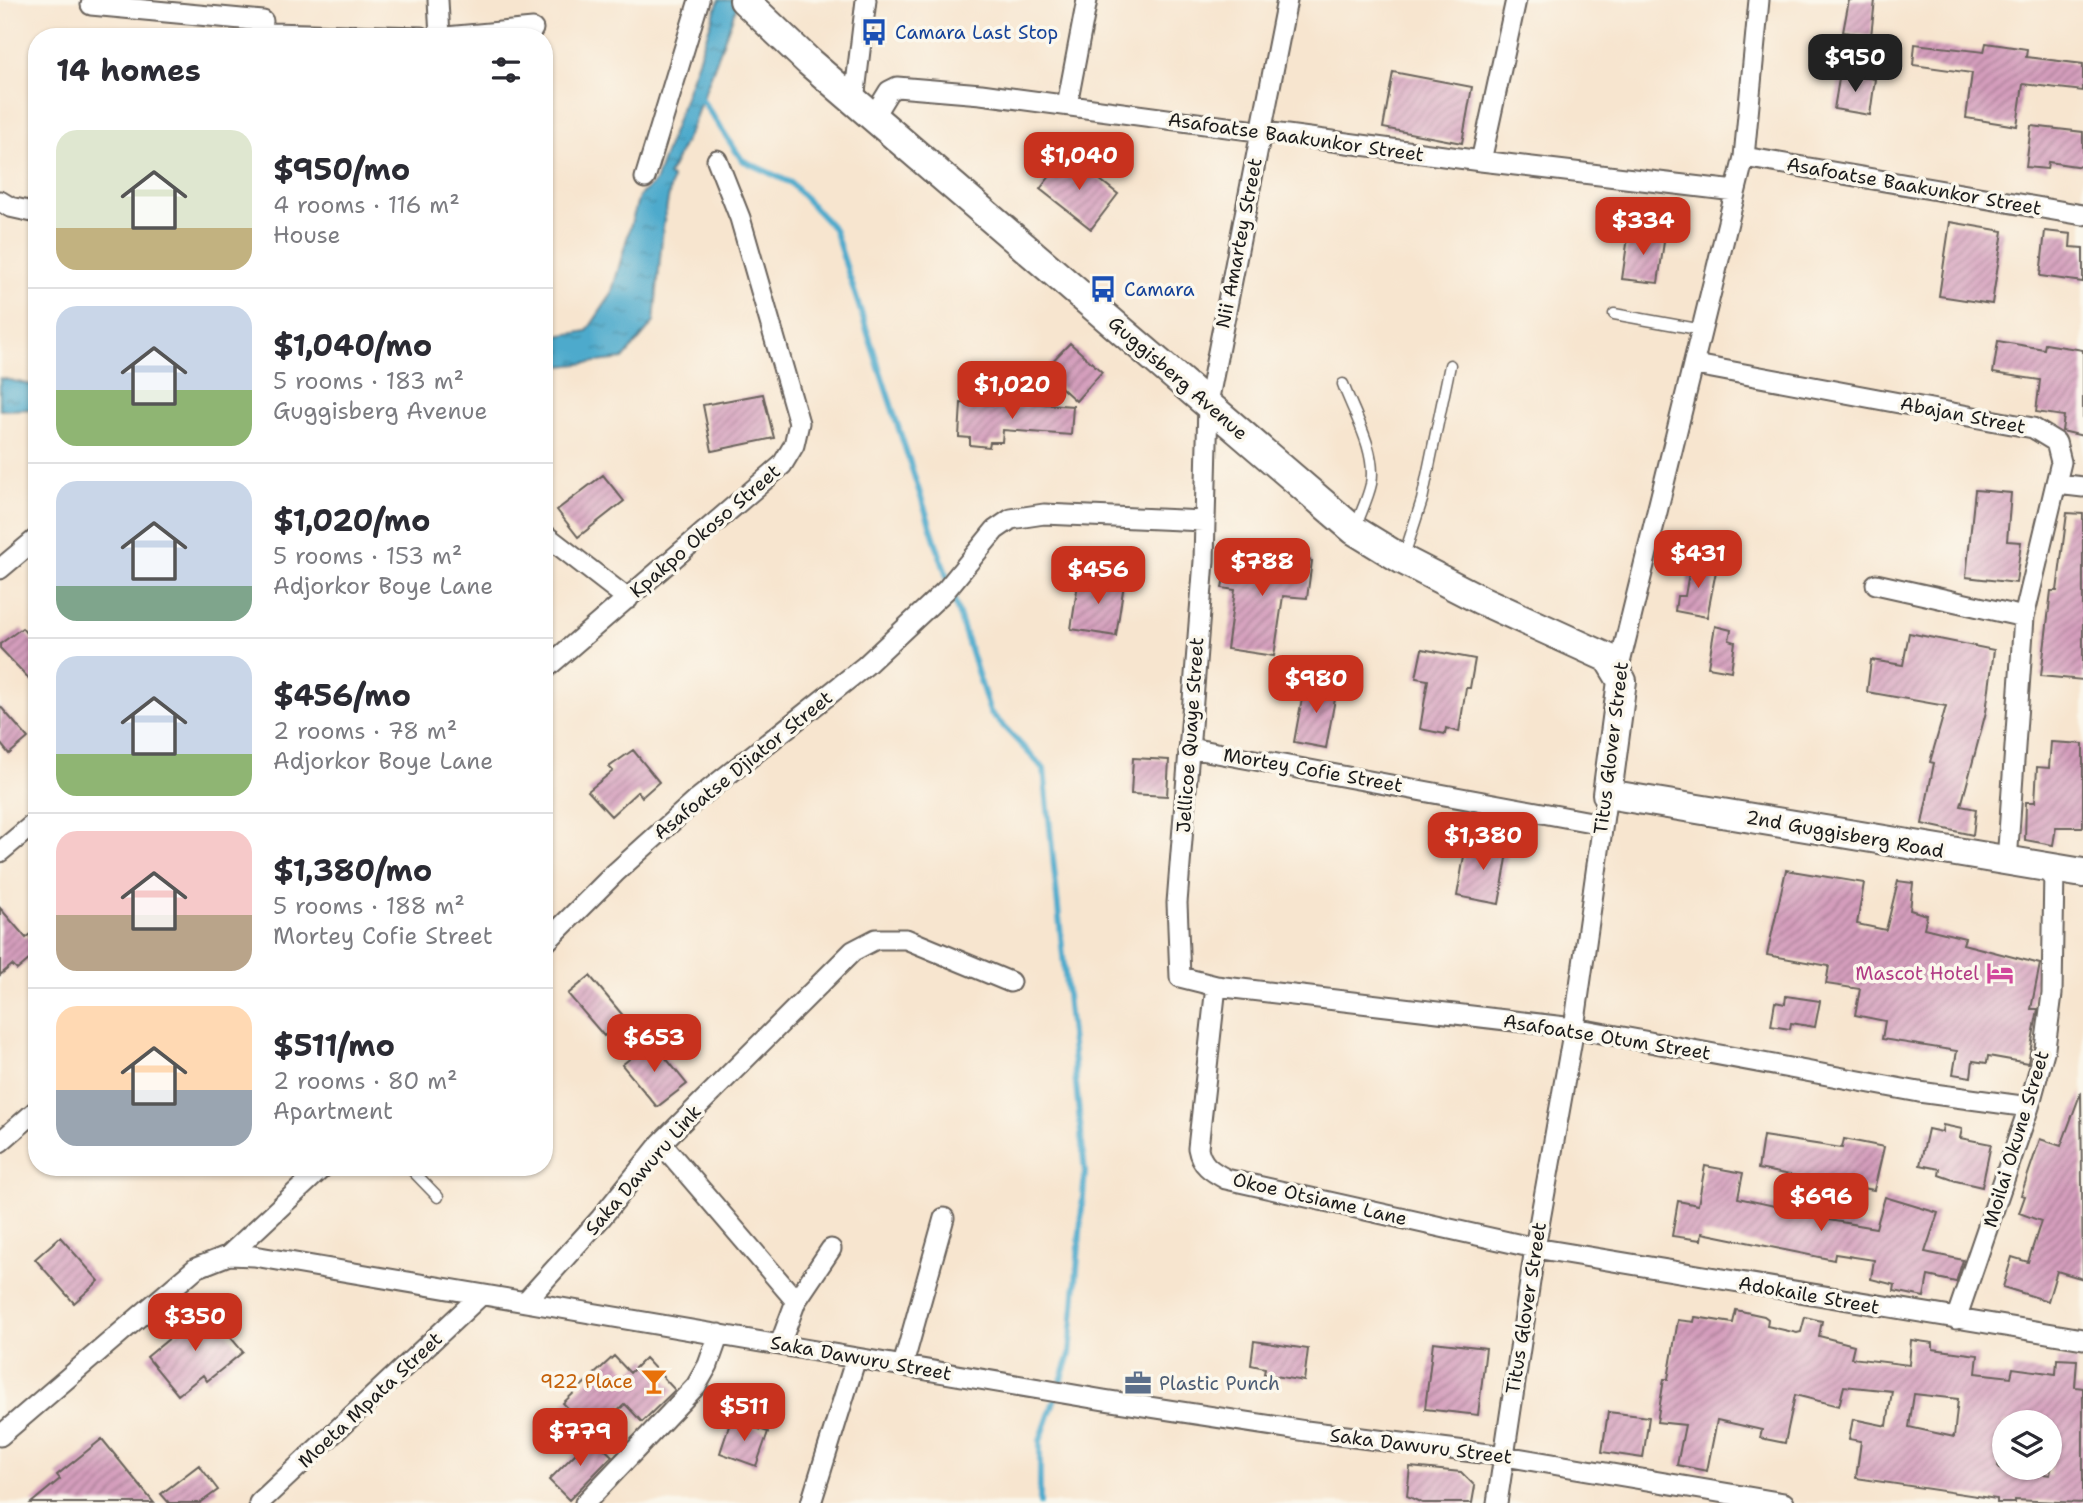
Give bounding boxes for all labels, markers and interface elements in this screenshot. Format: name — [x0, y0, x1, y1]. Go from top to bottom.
bus stop icon: Camara Last Stop — [859, 17, 889, 47]
place label: Camara Last Stop — [895, 20, 1058, 45]
pin: $950 — [1814, 34, 1896, 94]
text: $950 — [1824, 42, 1886, 72]
text: 14 homes — [56, 50, 201, 91]
icon: filters — [487, 51, 525, 89]
street label: Asafoatse Baakunkor Street — [1166, 107, 1426, 167]
pin: $1,040 — [1022, 132, 1136, 192]
text: $1,040 — [1040, 140, 1118, 170]
text: $950/mo — [273, 149, 410, 190]
street label: Asafoatse Baakunkor Street — [1785, 151, 2043, 221]
street label: Nii Amartey Street — [1210, 156, 1268, 330]
icon: home — [112, 158, 196, 242]
text: 4 rooms · 116 m² — [273, 190, 460, 220]
pin: $334 — [1602, 198, 1684, 257]
text: $334 — [1611, 205, 1675, 235]
text: House — [273, 220, 341, 250]
bus stop icon: Camara — [1088, 274, 1118, 304]
place label: Camara — [1124, 277, 1195, 302]
street label: Guggisberg Avenue — [1103, 310, 1253, 446]
text: $1,040/mo — [273, 325, 432, 366]
icon: home — [112, 334, 196, 418]
pin: $1,020 — [955, 362, 1069, 421]
text: 5 rooms · 183 m² — [273, 366, 464, 396]
text: $1,020 — [973, 369, 1051, 399]
street label: Abajan Street — [1898, 391, 2028, 439]
text: Guggisberg Avenue — [273, 396, 487, 426]
street label: Kpakpo Okoso Street — [625, 459, 785, 603]
text: $1,020/mo — [273, 500, 431, 541]
icon: home — [112, 509, 196, 593]
pin: $431 — [1657, 530, 1739, 590]
pin: $788 — [1221, 538, 1303, 598]
text: $431 — [1670, 538, 1726, 568]
text: 5 rooms · 153 m² — [273, 541, 462, 571]
pin: $456 — [1057, 546, 1139, 606]
text: $788 — [1230, 546, 1294, 576]
text: $456 — [1067, 554, 1129, 584]
text: Adjorkor Boye Lane — [273, 571, 493, 601]
street label: Jellicoe Quaye Street — [1171, 636, 1209, 834]
pin: $980 — [1275, 656, 1357, 715]
street label: Titus Glover Street — [1588, 660, 1634, 836]
text: $980 — [1284, 663, 1348, 693]
text: $456/mo — [273, 675, 411, 716]
icon: home — [112, 684, 196, 768]
street label: Asafoatse Djiator Street — [648, 685, 838, 845]
text: 2 rooms · 78 m² — [273, 716, 457, 746]
street label: Mortey Cofie Street — [1221, 742, 1405, 798]
text: Adjorkor Boye Lane — [273, 746, 493, 776]
street label: 2nd Guggisberg Road — [1744, 804, 1946, 864]
pin: $1,380 — [1426, 812, 1540, 872]
text: $1,380 — [1444, 820, 1522, 850]
text: $1,380/mo — [273, 850, 432, 891]
icon: home — [112, 859, 196, 943]
text: 5 rooms · 188 m² — [273, 891, 465, 921]
text: Mortey Cofie Street — [273, 921, 493, 951]
hotel icon: Mascot Hotel — [1985, 958, 2015, 988]
place label: Mascot Hotel — [1855, 961, 1979, 986]
street label: Asafoatse Otum Street — [1501, 1008, 1713, 1066]
pin: $653 — [613, 1014, 695, 1074]
text: $653 — [623, 1022, 685, 1052]
text: $511/mo — [273, 1025, 395, 1066]
icon: home — [112, 1034, 196, 1118]
street label: Moilai Okune Street — [1977, 1048, 2055, 1230]
text: 2 rooms · 80 m² — [273, 1066, 458, 1096]
text: Apartment — [273, 1096, 393, 1126]
street label: Saka Dawuru Link — [579, 1099, 707, 1240]
street label: Okoe Otsiame Lane — [1230, 1167, 1410, 1231]
pin: $696 — [1780, 1174, 1862, 1233]
text: $696 — [1789, 1181, 1853, 1211]
street label: Titus Glover Street — [1500, 1220, 1552, 1396]
street label: Adokaile Street — [1736, 1270, 1882, 1320]
pin: $350 — [154, 1294, 236, 1353]
text: $350 — [164, 1301, 226, 1331]
street label: Moeta Mpata Street — [292, 1327, 448, 1473]
street label: Saka Dawuru Street — [769, 1330, 953, 1386]
bar icon: 922 Place — [639, 1366, 669, 1396]
office icon: Plastic Punch — [1123, 1368, 1153, 1398]
place label: 922 Place — [540, 1369, 633, 1394]
place label: Plastic Punch — [1159, 1371, 1280, 1396]
pin: $511 — [703, 1384, 785, 1443]
text: $511 — [719, 1391, 769, 1421]
pin: $779 — [539, 1408, 621, 1468]
map controls — [1992, 1410, 2062, 1480]
button: layers — [1992, 1410, 2062, 1480]
text: $779 — [549, 1416, 611, 1446]
street label: Saka Dawuru Street — [1328, 1422, 1514, 1470]

